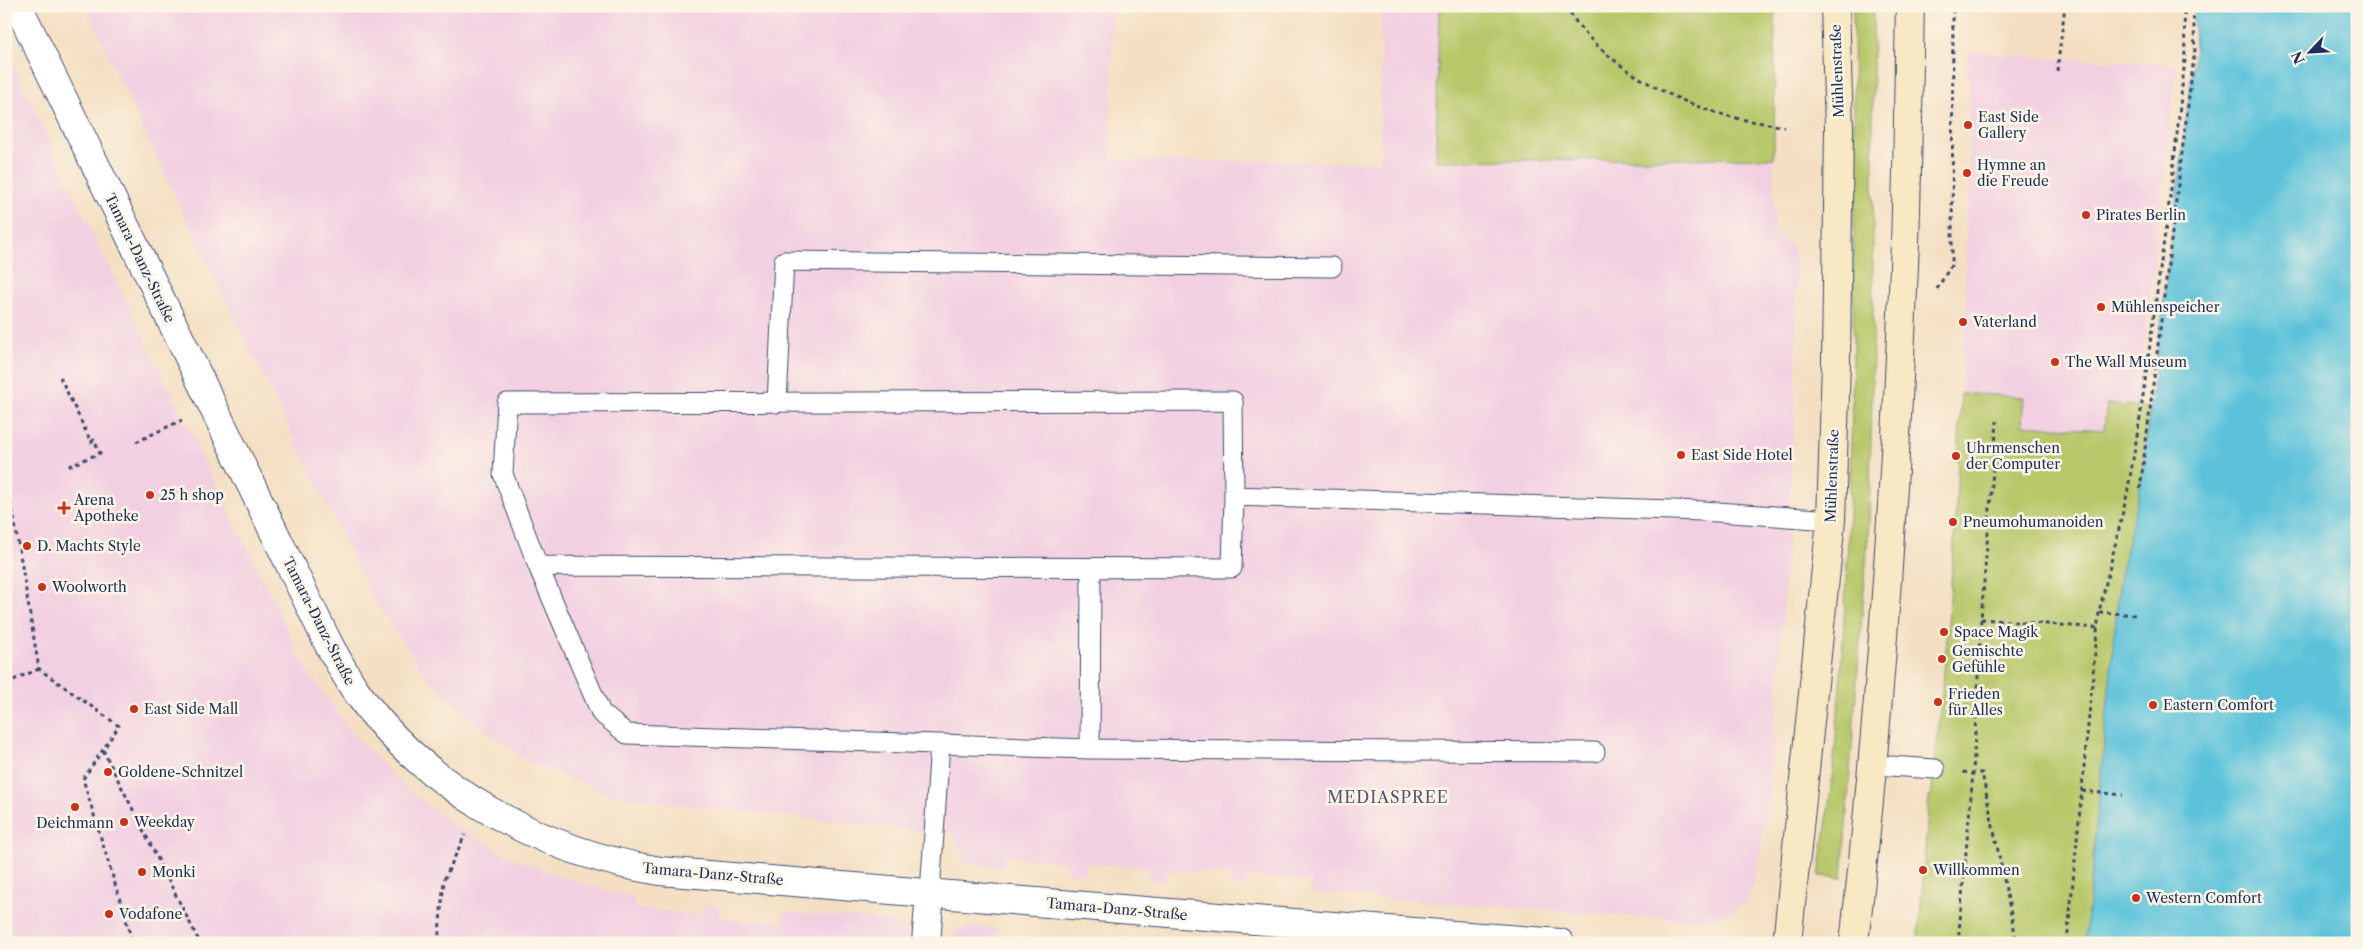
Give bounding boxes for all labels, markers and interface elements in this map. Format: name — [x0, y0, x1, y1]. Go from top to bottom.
street label: Mühlenstraße — [1826, 24, 1848, 118]
north arrow — [2286, 28, 2336, 78]
text: N — [2287, 48, 2309, 67]
place label: East Side Gallery — [1978, 108, 2039, 142]
marker: East Side Gallery — [1962, 119, 1974, 131]
place label: Hymne an die Freude — [1977, 156, 2049, 190]
marker: Hymne an die Freude — [1961, 167, 1973, 179]
street label: Tamara-Danz-Straße — [101, 190, 179, 326]
place label: Pirates Berlin — [2096, 206, 2186, 224]
marker: Pirates Berlin — [2080, 209, 2092, 221]
place label: Mühlenspeicher — [2111, 298, 2220, 316]
marker: Mühlenspeicher — [2095, 301, 2107, 313]
place label: Vaterland — [1972, 313, 2037, 331]
marker: Vaterland — [1957, 316, 1969, 328]
place label: The Wall Museum — [2065, 353, 2187, 371]
marker: The Wall Museum — [2049, 356, 2061, 368]
street label: Mühlenstraße — [1821, 429, 1843, 523]
place label: Uhrmenschen der Computer — [1966, 439, 2060, 473]
place label: East Side Hotel — [1691, 446, 1793, 464]
marker: East Side Hotel — [1675, 449, 1687, 461]
marker: Uhrmenschen der Computer — [1950, 450, 1962, 462]
place label: 25 h shop — [160, 486, 224, 504]
marker: 25 h shop — [144, 489, 156, 501]
place label: Arena Apotheke — [73, 491, 139, 525]
marker: Arena Apotheke — [58, 502, 70, 514]
place label: Pneumohumanoiden — [1963, 513, 2104, 531]
marker: Pneumohumanoiden — [1947, 516, 1959, 528]
place label: D. Machts Style — [37, 537, 141, 555]
marker: D. Machts Style — [21, 540, 33, 552]
street label: Tamara-Danz-Straße — [279, 554, 359, 688]
place label: Woolworth — [51, 578, 127, 596]
marker: Woolworth — [36, 581, 48, 593]
place label: Space Magik — [1954, 623, 2039, 641]
marker: Space Magik — [1938, 626, 1950, 638]
place label: Gemischte Gefühle — [1952, 642, 2024, 676]
marker: Gemischte Gefühle — [1936, 653, 1948, 665]
place label: Frieden für Alles — [1948, 685, 2003, 719]
marker: Frieden für Alles — [1932, 696, 1944, 708]
place label: Eastern Comfort — [2163, 696, 2274, 714]
marker: Eastern Comfort — [2147, 699, 2159, 711]
place label: East Side Mall — [144, 700, 238, 718]
marker: East Side Mall — [128, 703, 140, 715]
place label: Goldene-Schnitzel — [118, 763, 243, 781]
marker: Goldene-Schnitzel — [102, 766, 114, 778]
district label: MEDIASPREE — [1327, 787, 1449, 807]
marker: Deichmann — [69, 801, 81, 813]
place label: Weekday — [133, 813, 195, 831]
place label: Deichmann — [36, 814, 114, 832]
marker: Weekday — [118, 816, 130, 828]
street label: Tamara-Danz-Straße — [642, 859, 785, 889]
place label: Willkommen — [1932, 861, 2020, 879]
place label: Monki — [152, 863, 196, 881]
marker: Willkommen — [1917, 864, 1929, 876]
marker: Monki — [136, 866, 148, 878]
place label: Western Comfort — [2145, 889, 2262, 907]
marker: Western Comfort — [2130, 892, 2142, 904]
street label: Tamara-Danz-Straße — [1046, 894, 1189, 924]
place label: Vodafone — [118, 905, 183, 923]
marker: Vodafone — [103, 908, 115, 920]

